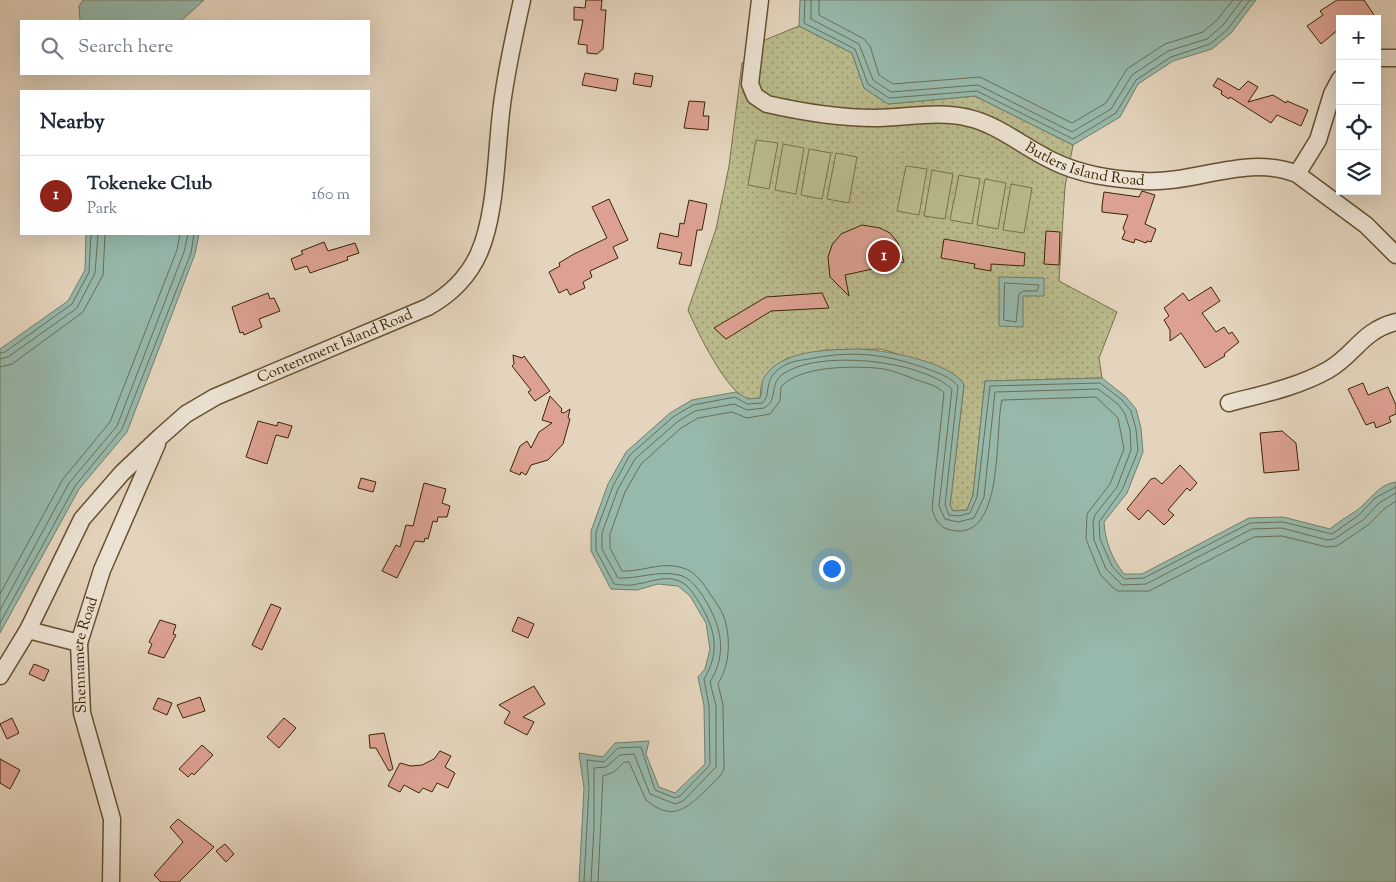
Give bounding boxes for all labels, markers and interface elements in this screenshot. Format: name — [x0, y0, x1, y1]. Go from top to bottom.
map controls — [1336, 15, 1381, 195]
button: + — [1336, 15, 1381, 60]
search box — [20, 20, 370, 75]
icon: search — [38, 34, 66, 62]
text: Search here — [78, 34, 173, 61]
button: − — [1336, 60, 1381, 105]
button: locate — [1336, 105, 1381, 150]
text: Nearby — [40, 108, 105, 138]
street label: Butlers Island Road — [1021, 137, 1146, 192]
button: layers — [1336, 150, 1381, 195]
text: Tokeneke Club — [87, 171, 212, 198]
text: 1 — [53, 184, 59, 207]
text: 160 m — [312, 184, 350, 207]
text: Park — [87, 198, 118, 221]
pin: 1 — [868, 237, 900, 275]
street label: Contentment Island Road — [254, 304, 416, 389]
your location — [819, 556, 845, 582]
street label: Shennamere Road — [68, 594, 104, 714]

